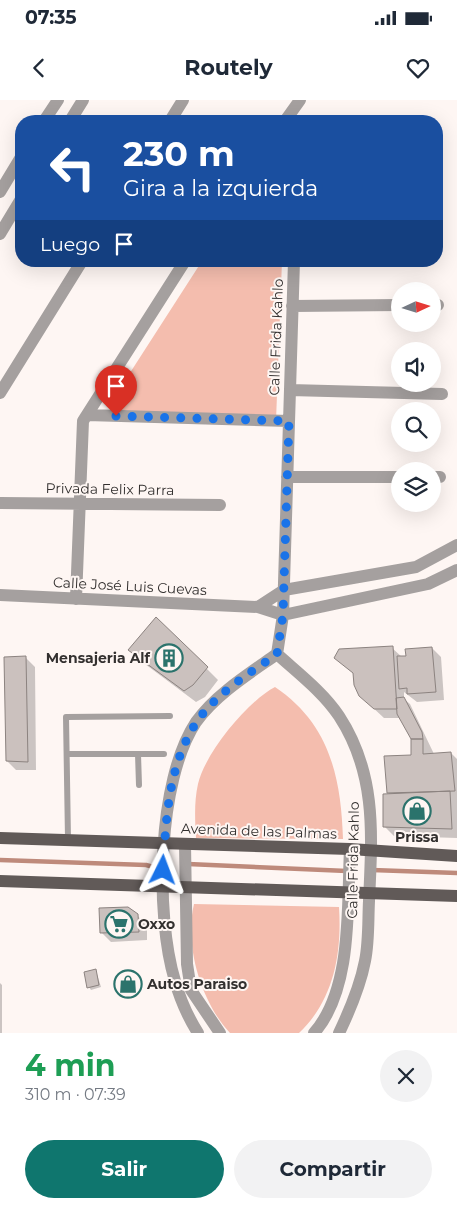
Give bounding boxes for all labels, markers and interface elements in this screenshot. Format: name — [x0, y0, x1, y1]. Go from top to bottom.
text: 07:35 — [25, 6, 77, 29]
icon: back — [25, 54, 53, 82]
text: Routely — [184, 54, 273, 81]
icon: heart — [404, 54, 432, 82]
text: 230 m — [123, 132, 235, 175]
icon: left — [40, 135, 105, 200]
text: Gira a la izquierda — [123, 175, 318, 202]
icon: arrive — [110, 230, 138, 258]
text: Luego — [40, 233, 100, 256]
street label: Calle Frida Kahlo — [265, 278, 287, 396]
north arrow — [391, 282, 441, 332]
map controls — [391, 282, 441, 512]
button: sound — [391, 342, 441, 392]
pin — [95, 365, 137, 416]
icon: arrive — [102, 372, 130, 400]
button: search — [391, 402, 441, 452]
button: layers — [391, 462, 441, 512]
street label: Privada Felix Parra — [46, 479, 174, 499]
street label: Calle José Luis Cuevas — [53, 573, 208, 599]
building icon: Mensajeria Alf — [154, 643, 184, 673]
place label: Mensajeria Alf — [46, 649, 151, 667]
shop icon: Prissa — [402, 796, 432, 826]
street label: Calle Frida Kahlo — [343, 801, 363, 919]
street label: Avenida de las Palmas — [181, 819, 337, 843]
place label: Prissa — [395, 828, 439, 846]
position arrow — [136, 843, 188, 895]
supermarket icon: Oxxo — [104, 909, 134, 939]
place label: Oxxo — [138, 915, 175, 933]
shop icon: Autos Paraiso — [113, 969, 143, 999]
place label: Autos Paraiso — [146, 975, 247, 993]
text: 4 min — [25, 1047, 115, 1084]
button: close — [380, 1050, 432, 1102]
text: 310 m · 07:39 — [25, 1085, 126, 1104]
button: Salir — [25, 1140, 224, 1198]
button: Compartir — [234, 1140, 432, 1198]

